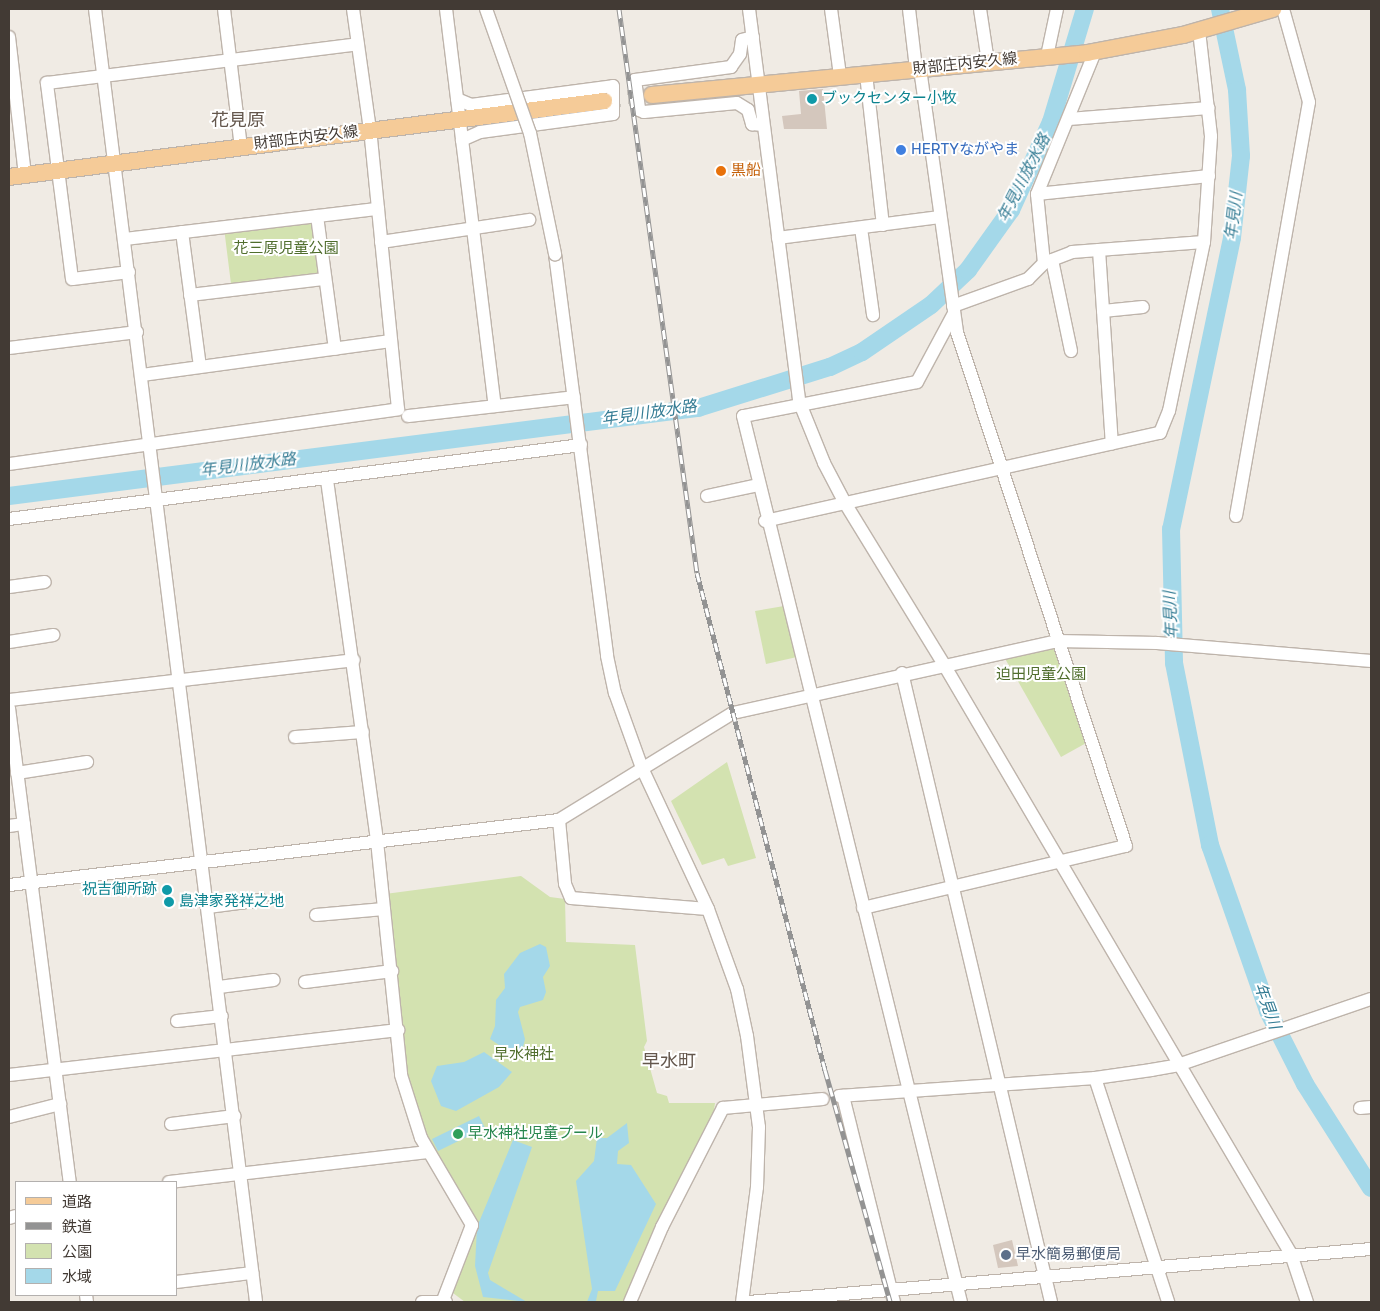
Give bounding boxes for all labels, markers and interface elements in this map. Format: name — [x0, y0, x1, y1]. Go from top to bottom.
street label: 財部庄内安久線 — [912, 50, 1018, 78]
place label: ブックセンター小牧 — [822, 90, 957, 108]
marker: ブックセンター小牧 — [806, 93, 818, 105]
district label: 花見原 — [211, 109, 265, 131]
street label: 財部庄内安久線 — [253, 123, 359, 153]
water label: 年見川放水路 — [994, 131, 1054, 225]
place label: HERTYながやま — [911, 141, 1019, 159]
marker: HERTYながやま — [895, 144, 907, 156]
place label: 黒船 — [731, 162, 761, 180]
marker: 黒船 — [715, 165, 727, 177]
water label: 年見川 — [1222, 191, 1246, 241]
park label: 花三原児童公園 — [234, 240, 338, 258]
water label: 年見川放水路 — [600, 397, 698, 429]
water label: 年見川放水路 — [199, 450, 297, 480]
water label: 年見川 — [1160, 591, 1182, 639]
park label: 迫田児童公園 — [996, 666, 1086, 684]
place label: 祝吉御所跡 — [82, 881, 157, 899]
marker: 祝吉御所跡 — [161, 884, 173, 896]
place label: 島津家発祥之地 — [179, 893, 284, 911]
marker: 島津家発祥之地 — [163, 896, 175, 908]
water label: 年見川 — [1250, 980, 1284, 1032]
park label: 早水神社 — [494, 1046, 554, 1064]
district label: 早水町 — [642, 1050, 696, 1072]
place label: 早水神社児童プール — [468, 1125, 603, 1143]
marker: 早水神社児童プール — [452, 1128, 464, 1140]
legend — [15, 1181, 178, 1296]
text: 道路 — [62, 1193, 92, 1211]
text: 鉄道 — [62, 1218, 92, 1236]
text: 公園 — [62, 1243, 92, 1261]
place label: 早水簡易郵便局 — [1016, 1246, 1121, 1264]
marker: 早水簡易郵便局 — [1000, 1249, 1012, 1261]
text: 水域 — [62, 1268, 92, 1286]

